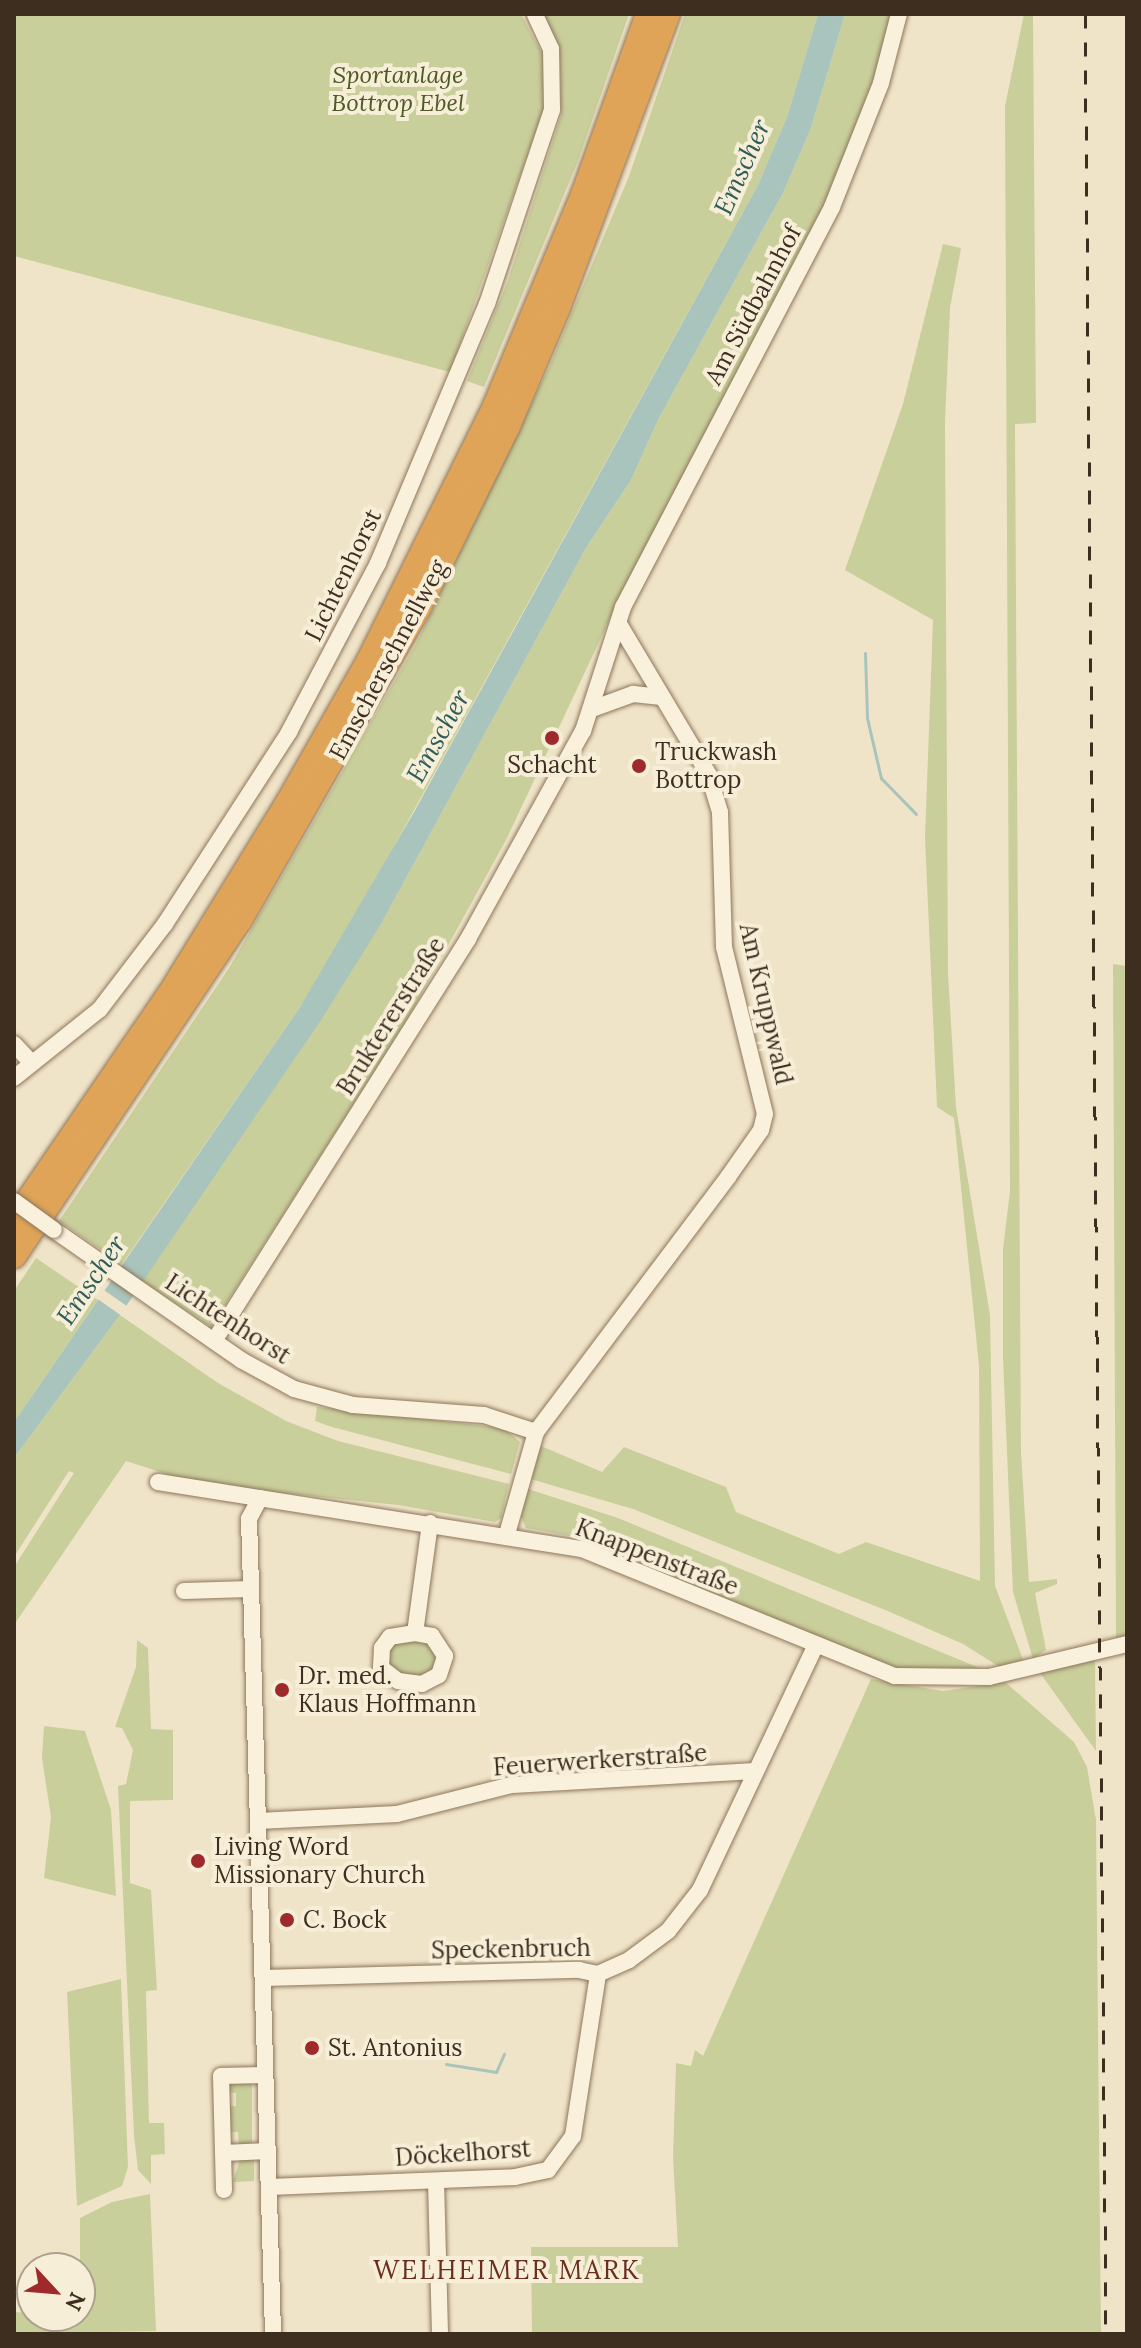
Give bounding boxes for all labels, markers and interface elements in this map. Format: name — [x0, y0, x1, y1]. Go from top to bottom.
park label: Sportanlage Bottrop Ebel — [331, 61, 465, 117]
water label: Emscher — [707, 114, 777, 220]
street label: Am Südbahnhof — [699, 220, 807, 390]
street label: Lichtenhorst — [299, 504, 387, 646]
street label: Emscherschnellweg — [323, 555, 453, 765]
water label: Emscher — [400, 684, 476, 788]
marker: Schacht — [543, 729, 561, 747]
place label: Truckwash Bottrop — [655, 738, 777, 794]
place label: Schacht — [507, 751, 597, 779]
marker: Truckwash Bottrop — [630, 757, 648, 775]
street label: Am Kruppwald — [733, 921, 799, 1087]
street label: Bruktererstraße — [331, 932, 451, 1100]
water label: Emscher — [50, 1229, 132, 1331]
street label: Lichtenhorst — [160, 1268, 296, 1370]
street label: Knappenstraße — [572, 1513, 742, 1601]
place label: Dr. med. Klaus Hoffmann — [298, 1662, 476, 1718]
marker: Dr. med. Klaus Hoffmann — [273, 1681, 291, 1699]
street label: Feuerwerkerstraße — [492, 1738, 708, 1782]
place label: Living Word Missionary Church — [214, 1833, 425, 1889]
marker: Living Word Missionary Church — [189, 1852, 207, 1870]
place label: C. Bock — [303, 1906, 387, 1934]
marker: C. Bock — [278, 1911, 296, 1929]
street label: Speckenbruch — [431, 1933, 591, 1965]
place label: St. Antonius — [328, 2034, 462, 2062]
marker: St. Antonius — [303, 2039, 321, 2057]
street label: Döckelhorst — [394, 2134, 532, 2172]
north arrow — [16, 2252, 96, 2332]
district label: WELHEIMER MARK — [373, 2254, 641, 2286]
text: N — [59, 2288, 92, 2315]

